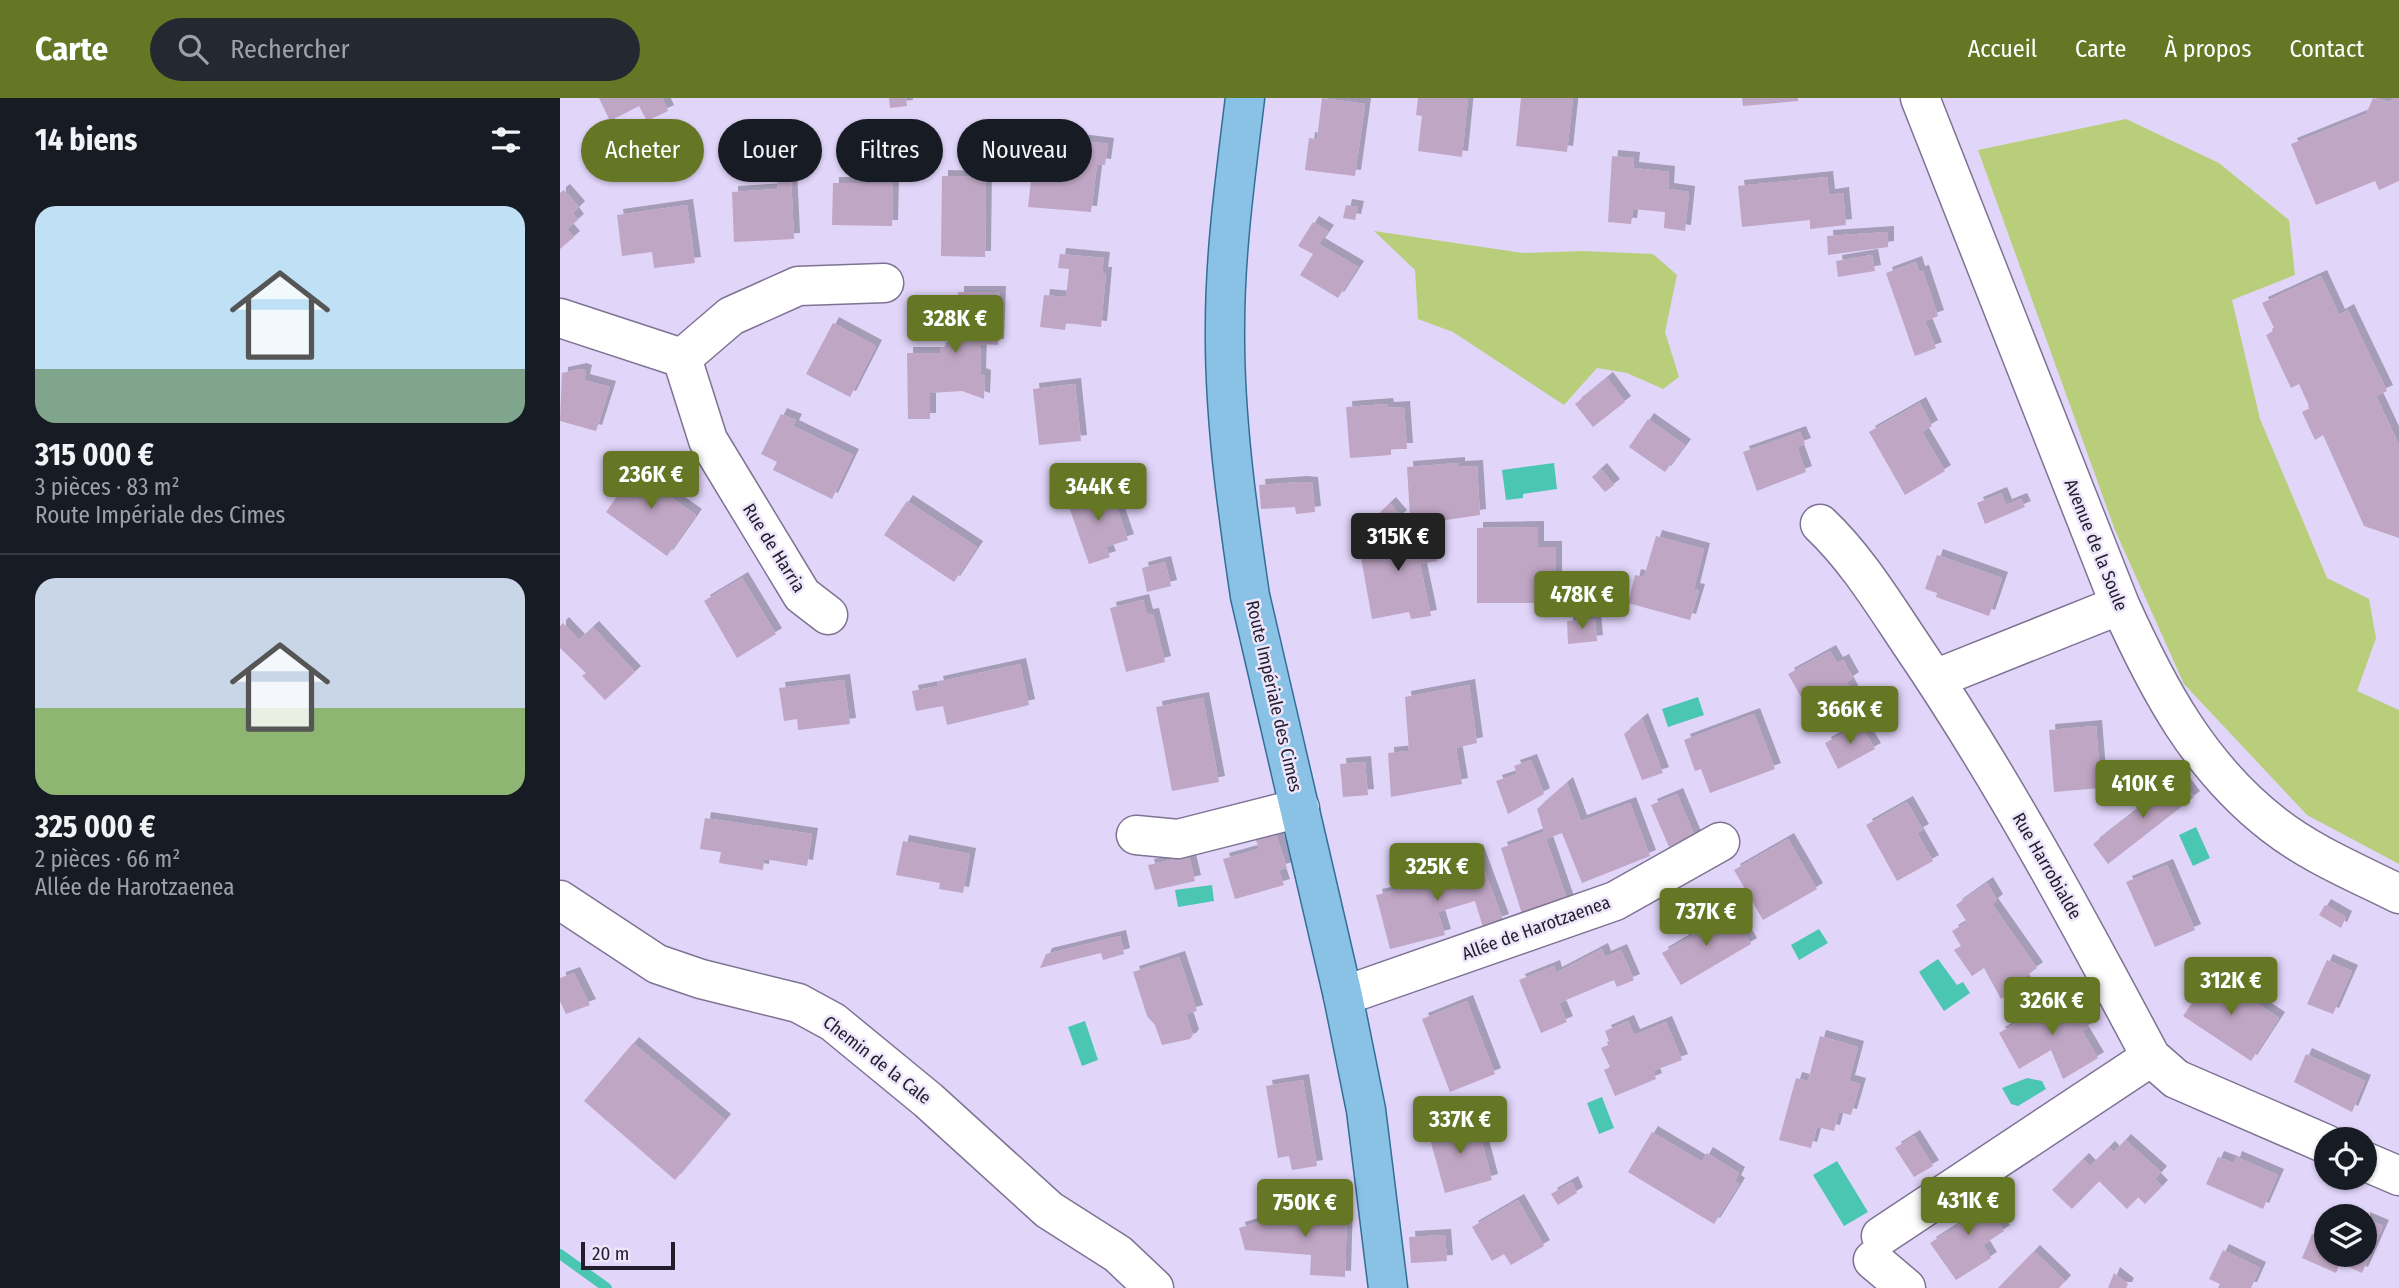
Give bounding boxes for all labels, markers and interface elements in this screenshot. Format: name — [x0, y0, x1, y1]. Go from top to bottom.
search box — [150, 18, 640, 81]
text: Carte — [35, 29, 108, 69]
icon: search — [174, 30, 212, 68]
text: Rechercher — [230, 34, 350, 65]
text: Accueil — [1968, 35, 2037, 63]
text: Carte — [2075, 35, 2126, 63]
text: À propos — [2164, 35, 2251, 63]
text: Contact — [2289, 35, 2364, 63]
chip: Acheter — [581, 119, 704, 182]
chip: Louer — [718, 119, 822, 182]
chip: Filtres — [836, 119, 943, 182]
chip: Nouveau — [957, 119, 1092, 182]
icon: filters — [487, 121, 525, 159]
text: 14 biens — [35, 122, 137, 158]
icon: home — [217, 252, 343, 378]
pin: 328K € — [898, 296, 1012, 355]
text: 328K € — [923, 304, 987, 332]
text: 315 000 € — [35, 437, 154, 473]
pin: 236K € — [594, 452, 708, 511]
text: 236K € — [619, 460, 683, 488]
pin: 344K € — [1041, 464, 1155, 523]
text: 344K € — [1066, 472, 1130, 500]
text: 3 pièces · 83 m² — [35, 473, 180, 501]
street label: Avenue de la Soule — [2060, 476, 2132, 614]
street label: Rue de Harria — [738, 499, 810, 597]
text: Route Impériale des Cimes — [35, 501, 285, 529]
pin: 315K € — [1341, 514, 1455, 573]
text: 315K € — [1367, 522, 1429, 550]
pin: 478K € — [1525, 572, 1639, 631]
text: 478K € — [1550, 580, 1614, 608]
street label: Route Impériale des Cimes — [1241, 598, 1307, 794]
icon: home — [217, 624, 343, 750]
pin: 366K € — [1793, 686, 1907, 746]
text: 366K € — [1817, 695, 1883, 723]
pin: 410K € — [2086, 760, 2200, 820]
text: 410K € — [2111, 769, 2175, 797]
text: 325 000 € — [35, 809, 155, 845]
street label: Rue Harrobialde — [2008, 809, 2086, 923]
pin: 325K € — [1380, 844, 1494, 903]
text: 2 pièces · 66 m² — [35, 845, 180, 873]
text: 325K € — [1405, 852, 1469, 880]
text: Allée de Harotzaenea — [35, 873, 235, 901]
pin: 737K € — [1649, 888, 1763, 948]
street label: Allée de Harotzaenea — [1459, 891, 1613, 965]
text: 737K € — [1676, 897, 1736, 925]
pin: 312K € — [2174, 958, 2288, 1017]
text: 312K € — [2200, 966, 2262, 994]
pin: 326K € — [1995, 978, 2109, 1037]
text: 326K € — [2020, 986, 2084, 1014]
street label: Chemin de la Cale — [819, 1011, 936, 1109]
pin: 337K € — [1403, 1096, 1517, 1156]
text: 337K € — [1429, 1105, 1491, 1133]
map controls — [2314, 1127, 2377, 1267]
button: locate — [2314, 1127, 2377, 1190]
pin: 431K € — [1911, 1178, 2025, 1237]
pin: 750K € — [1248, 1180, 1362, 1239]
text: 431K € — [1937, 1186, 1999, 1214]
text: 750K € — [1273, 1188, 1337, 1216]
button: layers — [2314, 1204, 2377, 1267]
scale bar — [581, 1239, 676, 1271]
text: 20 m — [592, 1242, 629, 1265]

